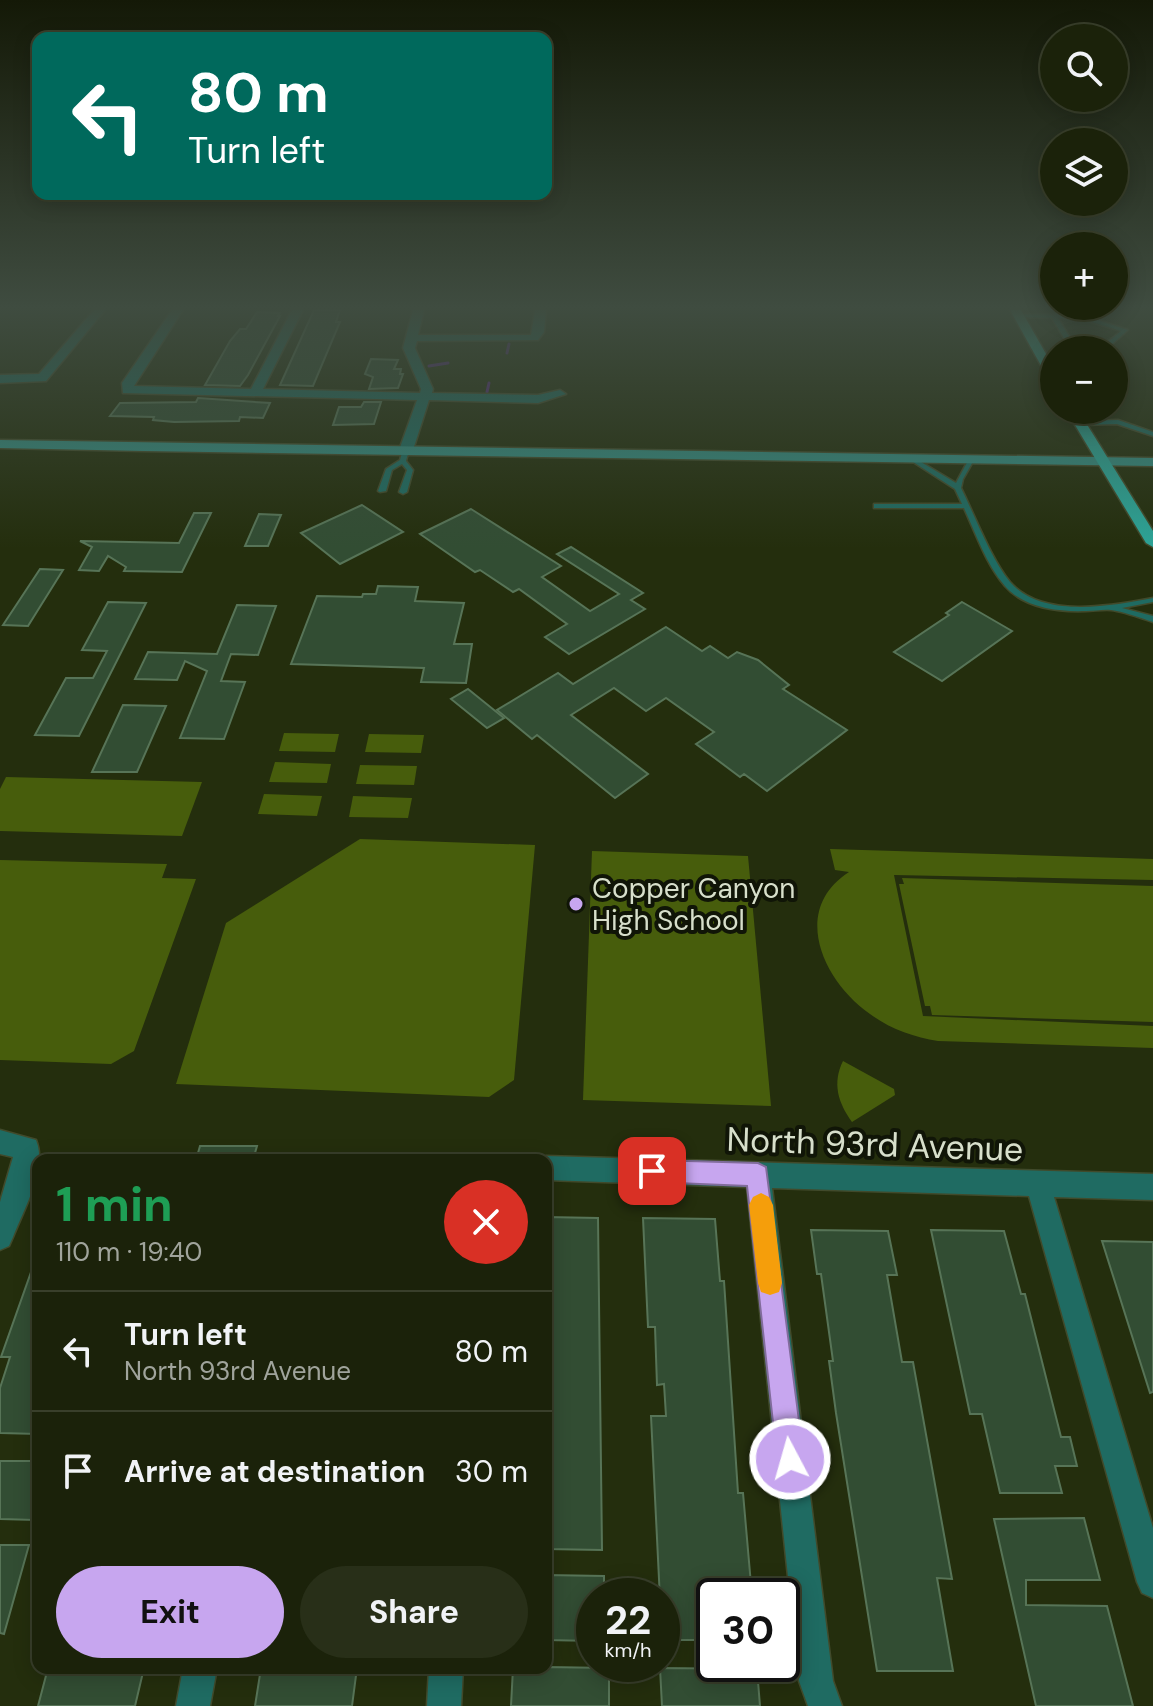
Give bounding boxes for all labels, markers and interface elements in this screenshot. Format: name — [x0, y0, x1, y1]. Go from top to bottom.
map controls — [1040, 24, 1128, 424]
button: search — [1040, 24, 1128, 112]
text: 80 m — [188, 56, 329, 129]
icon: left — [56, 64, 160, 168]
text: Turn left — [188, 127, 325, 174]
button: layers — [1040, 128, 1128, 216]
button: + — [1040, 232, 1128, 320]
button: − — [1040, 336, 1128, 424]
place label: Copper Canyon High School — [592, 870, 795, 939]
marker: Copper Canyon High School — [567, 895, 585, 913]
street label: North 93rd Avenue — [726, 1117, 1024, 1172]
pin — [618, 1137, 686, 1205]
icon: arrive — [630, 1149, 674, 1193]
text: 1 min — [56, 1173, 173, 1236]
button: close — [444, 1180, 528, 1264]
text: 110 m · 19:40 — [56, 1235, 202, 1269]
text: Turn left — [124, 1315, 247, 1354]
icon: left — [56, 1329, 100, 1373]
text: 80 m — [455, 1332, 528, 1371]
text: North 93rd Avenue — [124, 1354, 351, 1388]
position arrow — [748, 1417, 832, 1501]
icon: arrive — [56, 1449, 100, 1493]
text: Arrive at destination — [124, 1452, 425, 1491]
text: 30 m — [455, 1452, 528, 1491]
button: Exit — [56, 1566, 284, 1658]
button: Share — [300, 1566, 528, 1658]
speed limit sign: 30 — [696, 1578, 800, 1682]
text: 22 — [605, 1594, 651, 1646]
text: km/h — [604, 1637, 652, 1663]

